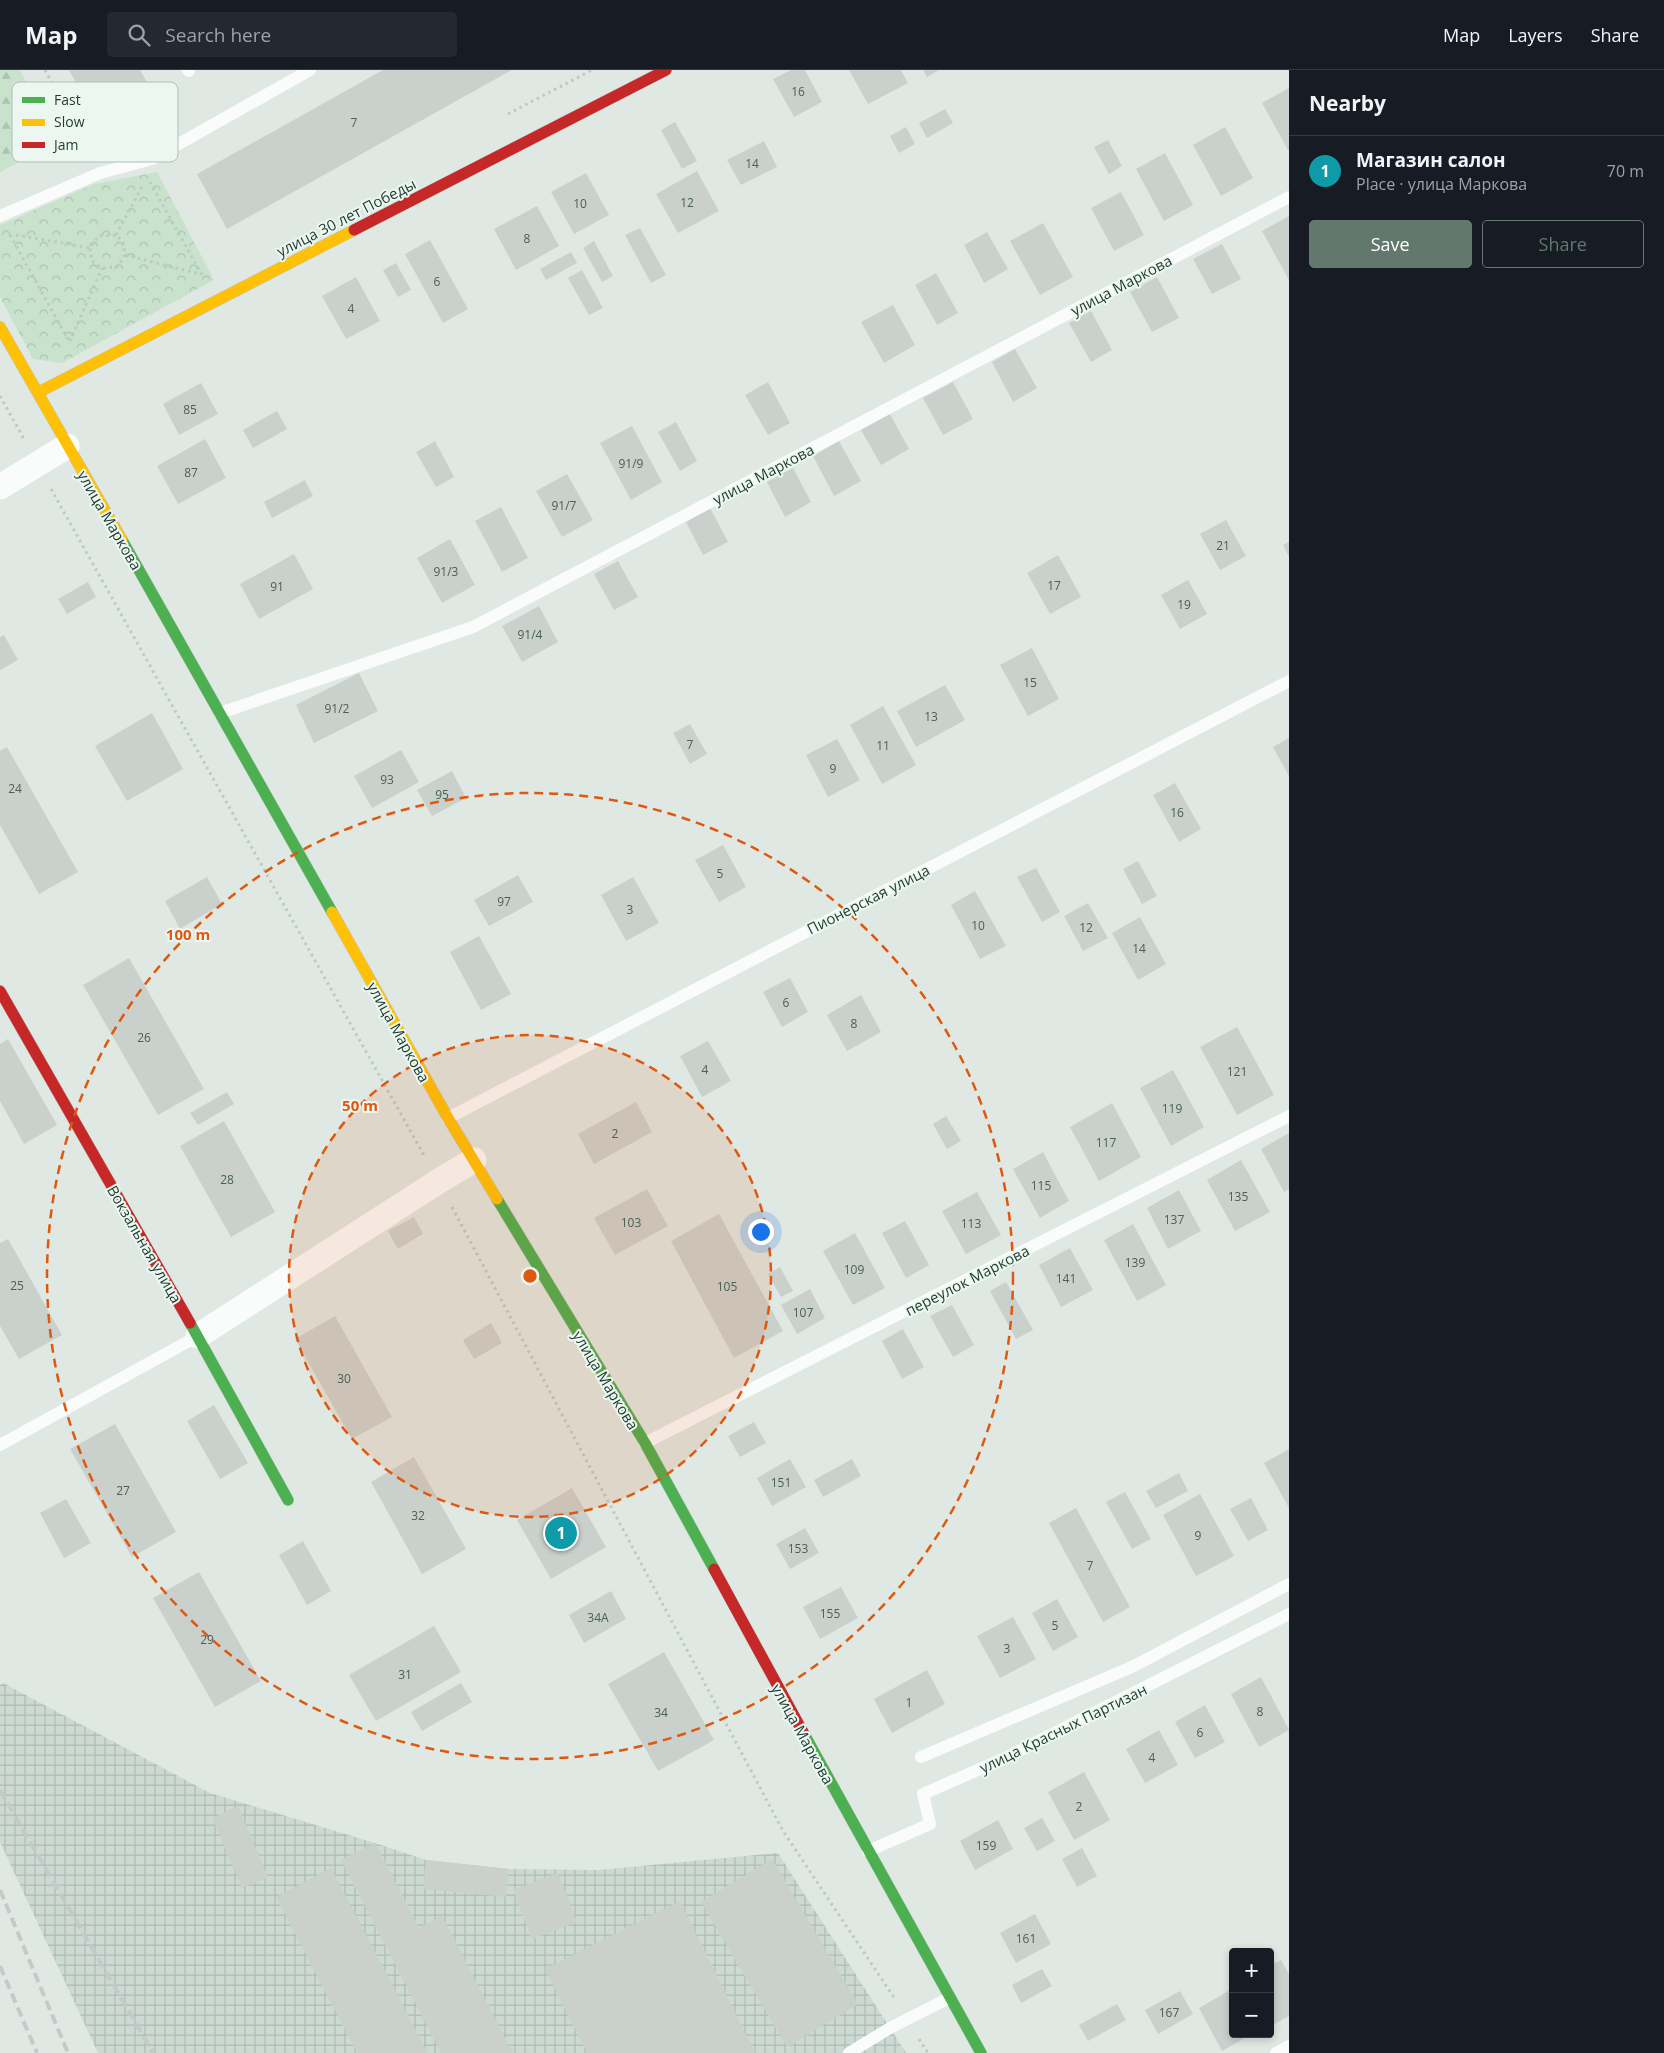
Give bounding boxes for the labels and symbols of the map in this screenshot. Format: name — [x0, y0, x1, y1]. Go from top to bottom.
legend — [12, 82, 178, 162]
house number: 16 — [791, 83, 805, 100]
text: Fast — [54, 90, 81, 109]
text: Slow — [54, 112, 85, 131]
house number: 7 — [351, 114, 358, 131]
text: Jam — [52, 135, 79, 154]
house number: 14 — [745, 155, 759, 172]
street label: улица 30 лет Победы — [273, 173, 419, 261]
house number: 12 — [680, 194, 694, 211]
house number: 10 — [573, 195, 587, 212]
house number: 8 — [524, 230, 531, 247]
street label: улица Маркова — [1067, 250, 1175, 320]
house number: 6 — [434, 273, 441, 290]
house number: 4 — [348, 300, 355, 317]
house number: 85 — [183, 401, 197, 418]
street label: улица Маркова — [709, 439, 817, 509]
house number: 91/9 — [619, 455, 644, 472]
house number: 87 — [184, 464, 198, 481]
street label: улица Маркова — [73, 467, 147, 573]
house number: 91/7 — [552, 497, 577, 514]
house number: 21 — [1216, 537, 1230, 554]
house number: 91/3 — [434, 563, 459, 580]
house number: 17 — [1047, 577, 1061, 594]
house number: 91 — [270, 578, 284, 595]
house number: 19 — [1177, 596, 1191, 613]
house number: 91/4 — [518, 626, 543, 643]
house number: 15 — [1023, 674, 1037, 691]
house number: 91/2 — [325, 700, 350, 717]
house number: 13 — [924, 708, 938, 725]
house number: 7 — [687, 736, 694, 753]
house number: 11 — [876, 737, 890, 754]
house number: 9 — [830, 760, 837, 777]
house number: 93 — [380, 771, 394, 788]
house number: 24 — [8, 780, 22, 797]
house number: 95 — [435, 786, 449, 803]
house number: 16 — [1170, 804, 1184, 821]
street label: Пионерская улица — [803, 859, 933, 939]
house number: 5 — [717, 865, 724, 882]
house number: 97 — [497, 893, 511, 910]
house number: 3 — [627, 901, 634, 918]
house number: 10 — [971, 917, 985, 934]
house number: 12 — [1079, 919, 1093, 936]
text: 100 m — [166, 924, 210, 944]
house number: 14 — [1132, 940, 1146, 957]
street label: улица Маркова — [363, 978, 435, 1086]
house number: 6 — [783, 994, 790, 1011]
house number: 8 — [851, 1015, 858, 1032]
house number: 26 — [137, 1029, 151, 1046]
house number: 4 — [702, 1061, 709, 1078]
house number: 121 — [1227, 1063, 1247, 1080]
text: 50 m — [342, 1095, 378, 1115]
house number: 119 — [1162, 1100, 1182, 1117]
house number: 2 — [612, 1125, 619, 1142]
house number: 117 — [1096, 1134, 1116, 1151]
house number: 28 — [220, 1171, 234, 1188]
house number: 115 — [1031, 1177, 1051, 1194]
street label: Вокзальная улица — [103, 1181, 187, 1307]
house number: 135 — [1228, 1188, 1248, 1205]
house number: 137 — [1164, 1211, 1184, 1228]
house number: 103 — [621, 1214, 641, 1231]
house number: 113 — [961, 1215, 981, 1232]
your location — [748, 1219, 774, 1245]
street label: переулок Маркова — [902, 1240, 1032, 1320]
house number: 139 — [1125, 1254, 1145, 1271]
house number: 109 — [844, 1261, 864, 1278]
centre of rings — [521, 1267, 539, 1285]
house number: 141 — [1056, 1270, 1076, 1287]
house number: 25 — [10, 1277, 24, 1294]
house number: 105 — [717, 1278, 737, 1295]
house number: 107 — [793, 1304, 813, 1321]
street label: улица Маркова — [569, 1327, 643, 1433]
house number: 30 — [337, 1370, 351, 1387]
house number: 151 — [771, 1474, 791, 1491]
house number: 27 — [116, 1482, 130, 1499]
house number: 32 — [411, 1507, 425, 1524]
pin: 1 — [545, 1514, 577, 1552]
house number: 9 — [1195, 1527, 1202, 1544]
house number: 153 — [788, 1540, 808, 1557]
house number: 7 — [1087, 1557, 1094, 1574]
house number: 155 — [820, 1605, 840, 1622]
house number: 34А — [587, 1609, 609, 1626]
house number: 5 — [1052, 1617, 1059, 1634]
house number: 29 — [200, 1631, 214, 1648]
house number: 3 — [1004, 1640, 1011, 1657]
house number: 31 — [398, 1666, 412, 1683]
street label: улица Красных Партизан — [976, 1679, 1150, 1777]
street label: улица Маркова — [767, 1680, 839, 1788]
house number: 1 — [906, 1694, 912, 1711]
house number: 8 — [1257, 1703, 1264, 1720]
house number: 34 — [654, 1704, 668, 1721]
house number: 6 — [1197, 1724, 1204, 1741]
house number: 4 — [1149, 1749, 1156, 1766]
house number: 2 — [1076, 1798, 1083, 1815]
house number: 159 — [976, 1837, 996, 1854]
house number: 161 — [1016, 1930, 1036, 1947]
house number: 167 — [1159, 2004, 1179, 2021]

